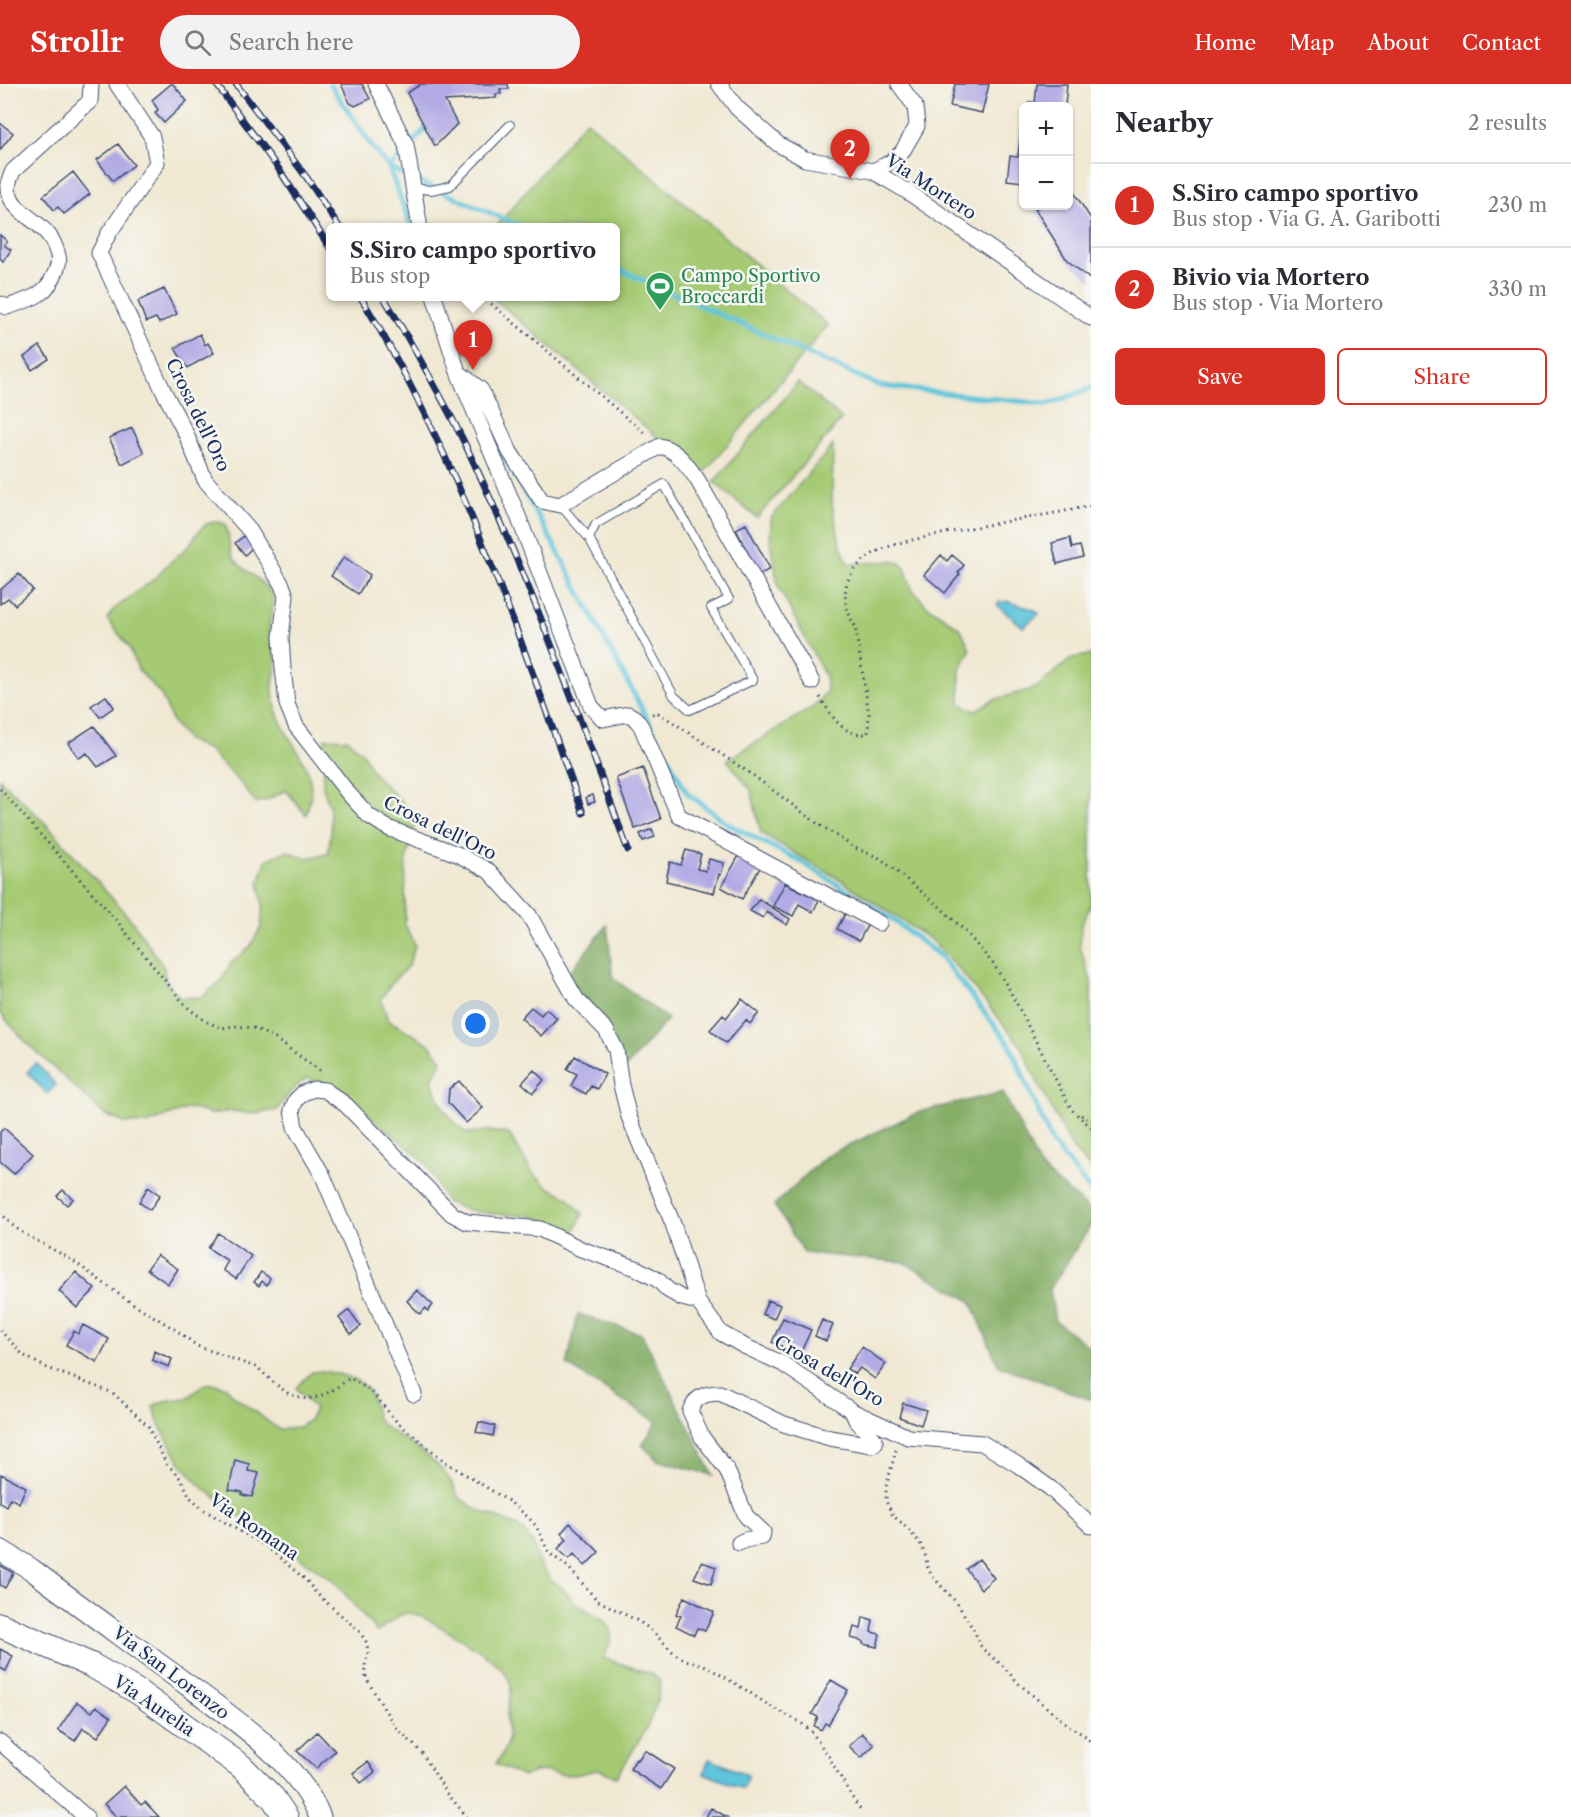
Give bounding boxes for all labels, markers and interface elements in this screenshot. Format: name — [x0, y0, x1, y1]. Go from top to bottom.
search box — [160, 15, 580, 69]
text: Strollr — [30, 25, 124, 59]
icon: search — [181, 26, 214, 59]
text: Search here — [229, 29, 353, 56]
text: Home — [1195, 30, 1256, 55]
text: Map — [1289, 30, 1334, 55]
text: About — [1367, 30, 1429, 55]
text: Contact — [1462, 30, 1541, 55]
map controls — [1019, 102, 1073, 210]
button: + — [1019, 102, 1073, 156]
text: Nearby — [1115, 107, 1213, 139]
text: 2 results — [1468, 111, 1547, 135]
pin: 2 — [830, 130, 870, 179]
street label: Via Mortero — [881, 149, 980, 224]
button: − — [1019, 156, 1073, 210]
text: S.Siro campo sportivo — [1172, 180, 1418, 207]
text: 1 — [1130, 193, 1139, 217]
text: 230 m — [1488, 193, 1547, 217]
text: Bus stop · Via G. A. Garibotti — [1172, 207, 1441, 231]
popup — [326, 223, 620, 301]
text: S.Siro campo sportivo — [350, 237, 596, 264]
text: Bus stop — [350, 264, 430, 288]
text: Bivio via Mortero — [1172, 264, 1370, 291]
place label: Campo Sportivo Broccardi — [681, 265, 820, 308]
sports icon: Campo Sportivo Broccardi — [644, 270, 676, 312]
text: 2 — [1129, 277, 1140, 301]
text: 330 m — [1488, 277, 1547, 301]
text: Bus stop · Via Mortero — [1172, 291, 1383, 315]
pin: 1 — [454, 320, 492, 370]
button: Save — [1115, 348, 1325, 405]
button: Share — [1337, 348, 1547, 405]
street label: Crosa dell'Oro — [161, 355, 235, 475]
street label: Crosa dell'Oro — [380, 791, 500, 865]
your location — [461, 1009, 490, 1038]
street label: Crosa dell'Oro — [770, 1331, 888, 1411]
street label: Via Romana — [204, 1488, 304, 1565]
street label: Via San Lorenzo — [107, 1621, 234, 1724]
street label: Via Aurelia — [108, 1670, 199, 1742]

